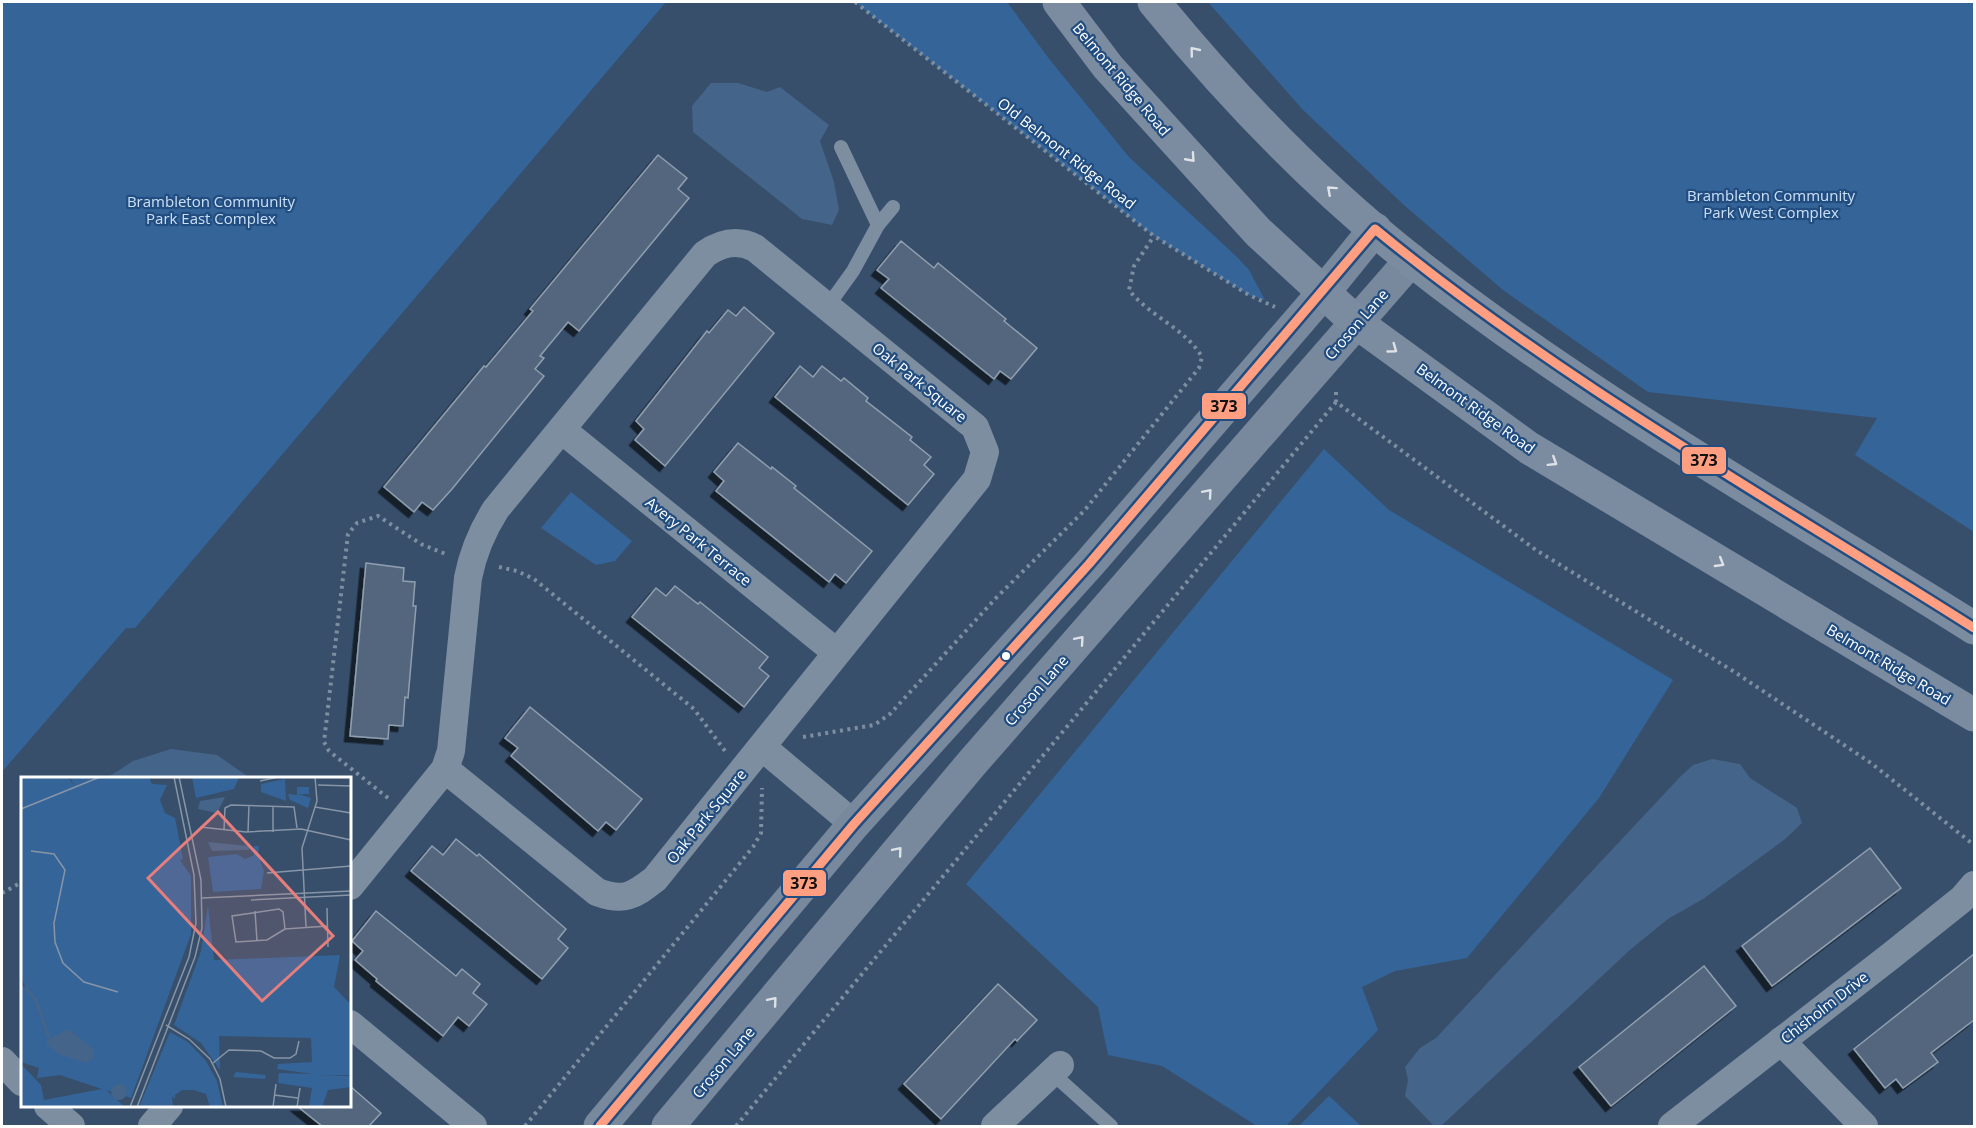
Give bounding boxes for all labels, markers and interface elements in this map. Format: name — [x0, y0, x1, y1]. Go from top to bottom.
street label: Belmont Ridge Road — [1069, 18, 1175, 140]
one-way arrow — [1190, 47, 1201, 58]
street label: Old Belmont Ridge Road — [994, 93, 1140, 213]
one-way arrow — [1184, 152, 1195, 162]
park label: Brambleton Community Park West Complex — [1687, 185, 1856, 222]
one-way arrow — [1327, 186, 1338, 197]
park label: Brambleton Community Park East Complex — [127, 191, 296, 228]
street label: Croson Lane — [1320, 284, 1392, 364]
street label: Oak Park Square — [868, 338, 972, 426]
one-way arrow — [1387, 342, 1398, 353]
street label: Belmont Ridge Road — [1413, 358, 1539, 458]
line badge: 373 — [1201, 392, 1247, 420]
text: 373 — [1210, 395, 1238, 417]
line badge: 373 — [1681, 446, 1727, 475]
text: 373 — [1690, 449, 1718, 471]
one-way arrow — [1547, 455, 1557, 467]
one-way arrow — [1201, 489, 1212, 500]
street label: Avery Park Terrace — [642, 492, 756, 590]
one-way arrow — [1714, 555, 1724, 567]
street label: Belmont Ridge Road — [1823, 619, 1955, 709]
one-way arrow — [1073, 636, 1084, 646]
street label: Croson Lane — [1000, 650, 1072, 730]
unlabelled marker — [1000, 650, 1012, 662]
street label: Oak Park Square — [662, 764, 750, 868]
inset map — [21, 777, 351, 1107]
one-way arrow — [891, 847, 902, 858]
line badge: 373 — [782, 869, 827, 897]
text: 373 — [790, 872, 818, 894]
street label: Chisholm Drive — [1776, 966, 1872, 1048]
one-way arrow — [766, 997, 777, 1008]
street label: Croson Lane — [687, 1022, 759, 1102]

